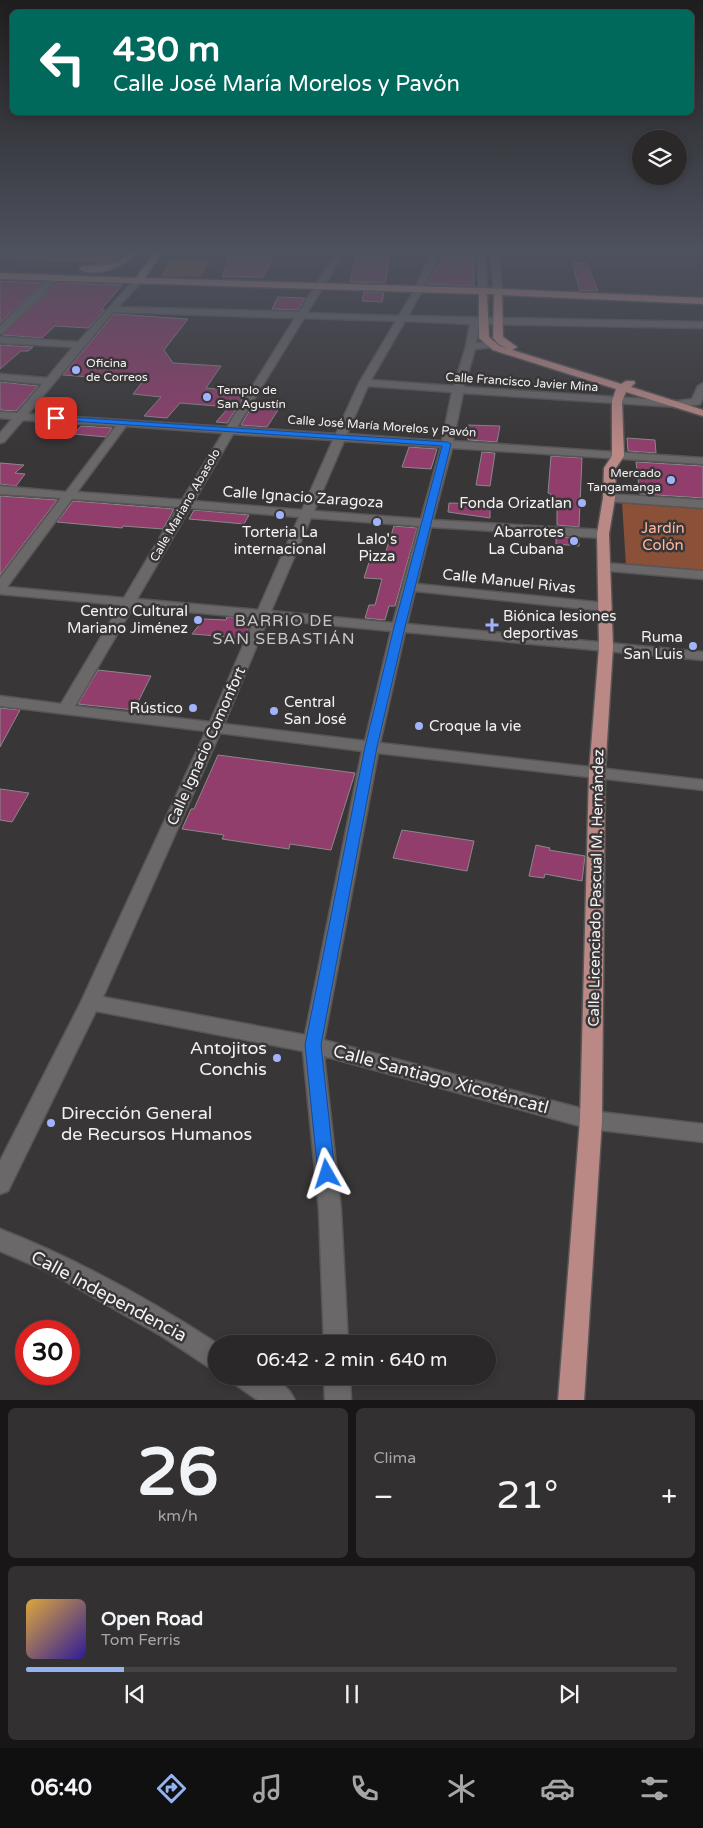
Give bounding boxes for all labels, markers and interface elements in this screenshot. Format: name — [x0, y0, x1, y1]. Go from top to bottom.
text: 430 m — [113, 29, 220, 71]
icon: left — [30, 30, 95, 95]
text: Calle José María Morelos y Pavón — [113, 71, 460, 97]
map controls — [632, 130, 687, 185]
button: layers — [632, 130, 687, 185]
place label: Oficina de Correos — [86, 356, 148, 384]
marker: Oficina de Correos — [70, 364, 82, 376]
street label: Calle Francisco Javier Mina — [445, 370, 599, 394]
place label: Templo de San Agustín — [217, 383, 286, 411]
marker: Templo de San Agustín — [201, 391, 213, 403]
pin — [35, 397, 77, 439]
icon: arrive — [42, 404, 70, 432]
street label: Calle José María Morelos y Pavón — [287, 412, 477, 440]
street label: Calle Mariano Abasolo — [147, 446, 223, 564]
place label: Mercado Tangamanga — [587, 466, 661, 494]
marker: Mercado Tangamanga — [665, 474, 677, 486]
street label: Calle Ignacio Zaragoza — [222, 482, 384, 512]
place label: Fonda Orizatlan — [459, 494, 572, 512]
marker: Fonda Orizatlan — [576, 497, 588, 509]
marker: Torteria La internacional — [274, 509, 286, 521]
marker: Lalo's Pizza — [371, 516, 383, 528]
park label: Jardín Colón — [641, 519, 685, 554]
place label: Torteria La internacional — [234, 523, 326, 558]
place label: Abarrotes La Cubana — [488, 523, 564, 558]
place label: Lalo's Pizza — [357, 530, 397, 565]
marker: Abarrotes La Cubana — [568, 535, 580, 547]
street label: Calle Manuel Rivas — [441, 565, 577, 597]
place label: Centro Cultural Mariano Jiménez — [67, 602, 188, 637]
place label: Biónica lesiones deportivas — [503, 607, 616, 642]
district label: BARRIO DE SAN SEBASTIÁN — [212, 611, 356, 649]
marker: Centro Cultural Mariano Jiménez — [192, 614, 204, 626]
marker: Biónica lesiones deportivas — [485, 618, 499, 632]
place label: Ruma San Luis — [624, 628, 683, 663]
marker: Ruma San Luis — [687, 640, 699, 652]
street label: Calle Ignacio Comonfort — [163, 664, 249, 828]
place label: Central San José — [284, 693, 347, 728]
place label: Rústico — [130, 699, 183, 717]
marker: Rústico — [187, 702, 199, 714]
marker: Central San José — [268, 705, 280, 717]
place label: Croque la vie — [429, 717, 521, 735]
marker: Croque la vie — [413, 720, 425, 732]
street label: Calle Licenciado Pascual M. Hernández — [585, 749, 607, 1027]
place label: Antojitos Conchis — [190, 1037, 267, 1080]
street label: Calle Santiago Xicoténcatl — [331, 1040, 551, 1118]
marker: Antojitos Conchis — [271, 1052, 283, 1064]
place label: Dirección General de Recursos Humanos — [61, 1102, 252, 1145]
marker: Dirección General de Recursos Humanos — [45, 1117, 57, 1129]
position arrow — [300, 1147, 352, 1199]
street label: Calle Independencia — [27, 1246, 191, 1346]
speed limit sign: 30 — [15, 1320, 80, 1385]
text: 06:42 · 2 min · 640 m — [256, 1349, 448, 1371]
text: 26 — [137, 1434, 219, 1513]
text: Clima — [374, 1448, 416, 1468]
text: 21° — [496, 1473, 558, 1519]
text: − — [374, 1480, 393, 1514]
text: + — [661, 1480, 677, 1514]
text: km/h — [158, 1506, 198, 1526]
text: Open Road — [101, 1608, 203, 1630]
text: Tom Ferris — [101, 1630, 180, 1650]
icon: previous — [121, 1680, 149, 1708]
icon: pause — [338, 1680, 366, 1708]
icon: next — [555, 1680, 583, 1708]
icon: directions — [154, 1771, 189, 1806]
icon: music — [250, 1771, 285, 1806]
icon: phone — [347, 1771, 382, 1806]
icon: climate — [444, 1771, 479, 1806]
icon: car — [540, 1771, 575, 1806]
icon: filters — [637, 1771, 672, 1806]
text: 06:40 — [31, 1775, 92, 1801]

